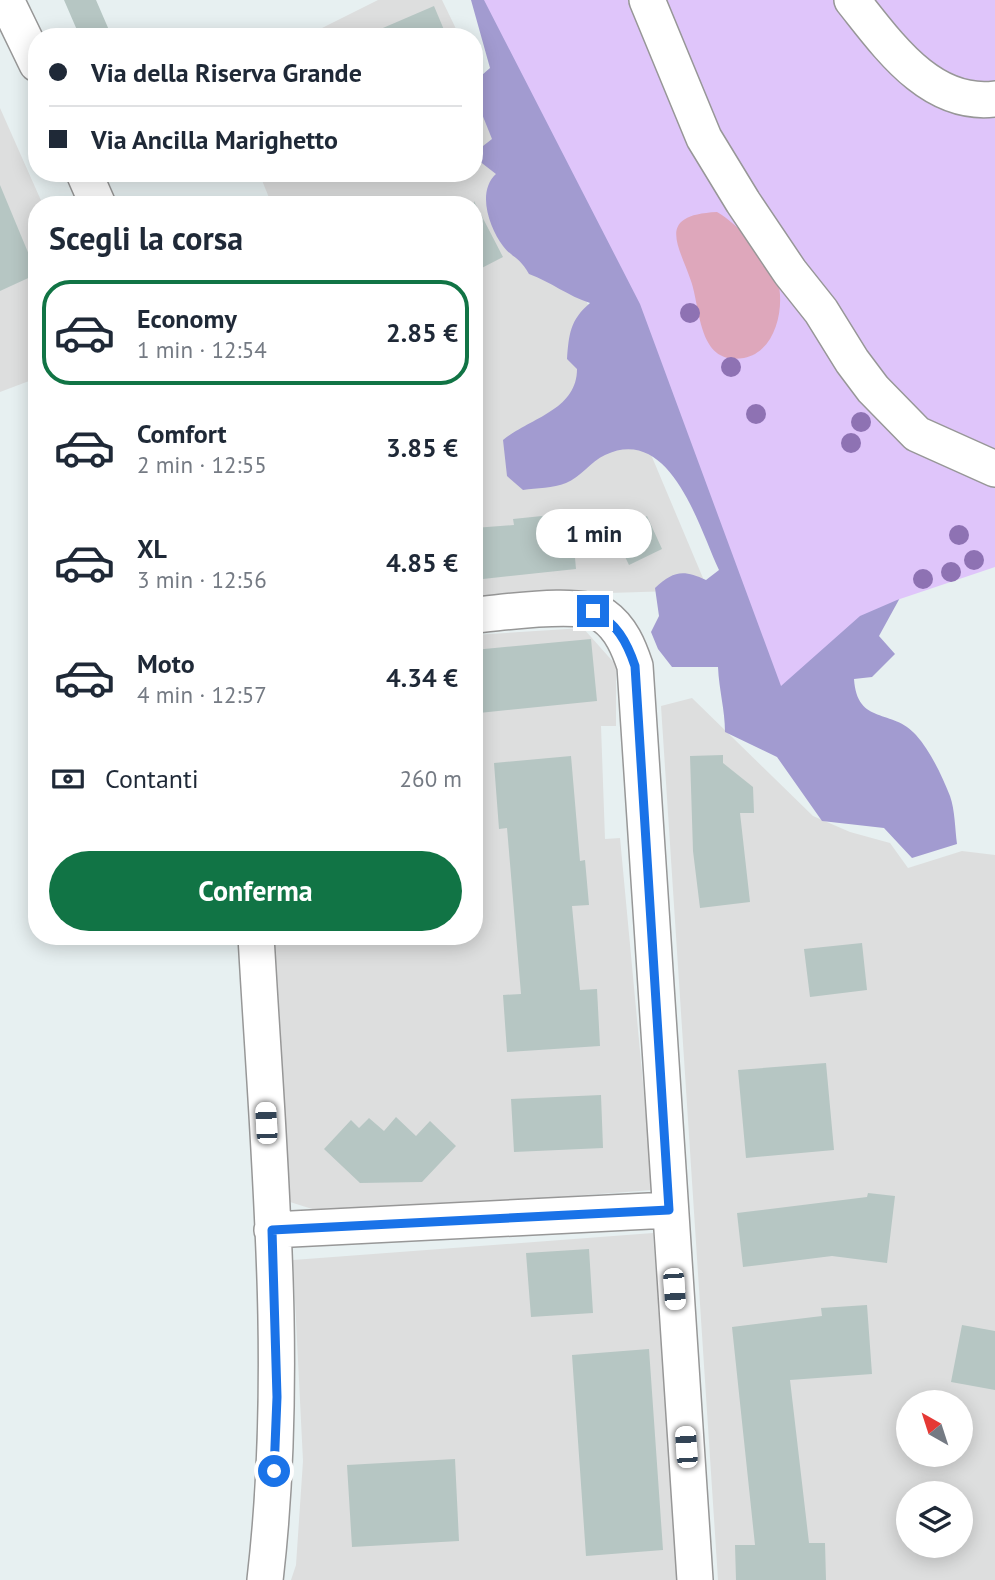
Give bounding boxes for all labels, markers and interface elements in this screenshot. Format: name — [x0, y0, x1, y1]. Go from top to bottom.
text: Via della Riserva Grande — [91, 56, 362, 89]
text: Via Ancilla Marighetto — [91, 123, 338, 156]
text: Scegli la corsa — [49, 217, 243, 259]
icon: car — [53, 301, 116, 364]
text: Economy — [137, 302, 237, 335]
text: 2.85 € — [386, 316, 458, 349]
text: 1 min · 12:54 — [137, 335, 267, 364]
icon: car — [53, 416, 116, 479]
text: Comfort — [137, 417, 227, 450]
text: 3.85 € — [386, 431, 458, 464]
text: 2 min · 12:55 — [137, 450, 267, 479]
callout: 1 min — [535, 510, 651, 558]
text: 1 min — [566, 519, 622, 548]
icon: car — [53, 531, 116, 594]
text: XL — [137, 532, 167, 565]
text: 4.85 € — [386, 546, 458, 579]
text: 3 min · 12:56 — [137, 565, 267, 594]
route end — [577, 595, 609, 627]
icon: car — [53, 646, 116, 709]
text: Moto — [137, 647, 195, 680]
text: 4.34 € — [386, 661, 458, 694]
text: 4 min · 12:57 — [137, 680, 267, 709]
icon: cash — [49, 760, 87, 798]
text: Contanti — [105, 762, 199, 795]
text: 260 m — [400, 764, 462, 793]
button: Conferma — [49, 851, 462, 931]
car — [255, 1101, 278, 1145]
car — [663, 1267, 686, 1311]
north arrow — [896, 1390, 973, 1466]
map controls — [896, 1390, 973, 1558]
car — [675, 1425, 698, 1469]
route start — [258, 1455, 290, 1487]
button: layers — [896, 1481, 973, 1558]

